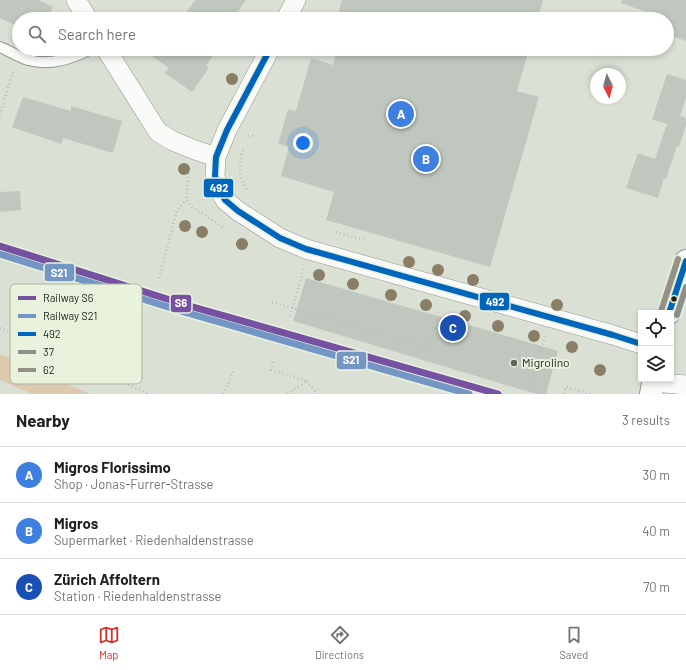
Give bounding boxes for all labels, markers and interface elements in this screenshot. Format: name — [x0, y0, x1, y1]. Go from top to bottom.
search box — [12, 12, 674, 56]
icon: search — [26, 23, 48, 45]
text: Search here — [58, 25, 136, 43]
north arrow — [590, 68, 626, 104]
pin: A — [388, 99, 414, 129]
your location — [293, 133, 313, 153]
pin: B — [413, 144, 439, 174]
line badge: 492 — [203, 178, 234, 198]
text: 492 — [210, 181, 228, 194]
line badge: S21 — [44, 263, 75, 282]
text: S21 — [51, 266, 67, 279]
legend — [10, 284, 142, 384]
text: Railway S6 — [43, 291, 94, 304]
line badge: 492 — [479, 292, 510, 311]
line badge: S6 — [170, 294, 192, 313]
unlabelled marker — [669, 294, 679, 304]
text: 492 — [486, 295, 504, 308]
text: S6 — [175, 296, 187, 309]
text: Railway S21 — [43, 309, 97, 322]
map controls — [638, 310, 674, 382]
button: locate — [638, 310, 674, 346]
pin: C — [440, 313, 466, 343]
text: 492 — [43, 327, 61, 340]
text: 37 — [43, 345, 54, 358]
button: layers — [638, 346, 674, 382]
line badge: S21 — [336, 351, 367, 370]
text: S21 — [343, 353, 359, 366]
place label: Migrolino — [522, 355, 570, 369]
marker: Migrolino — [509, 358, 519, 368]
text: 62 — [43, 363, 55, 376]
text: Nearby — [16, 410, 70, 430]
text: 3 results — [622, 412, 670, 428]
text: Migros Florissimo — [54, 458, 171, 476]
text: A — [25, 467, 33, 483]
text: 30 m — [643, 467, 670, 483]
text: Shop · Jonas-Furrer-Strasse — [54, 476, 214, 492]
text: Migros — [54, 514, 98, 532]
text: B — [25, 523, 33, 539]
text: 40 m — [642, 523, 670, 539]
text: Supermarket · Riedenhaldenstrasse — [54, 532, 254, 548]
text: Zürich Affoltern — [54, 570, 160, 588]
text: C — [25, 579, 33, 595]
text: 70 m — [643, 579, 670, 595]
text: Station · Riedenhaldenstrasse — [54, 588, 221, 604]
tab: Map — [98, 624, 120, 661]
tab: Directions — [315, 624, 364, 661]
tab: Saved — [559, 624, 588, 661]

